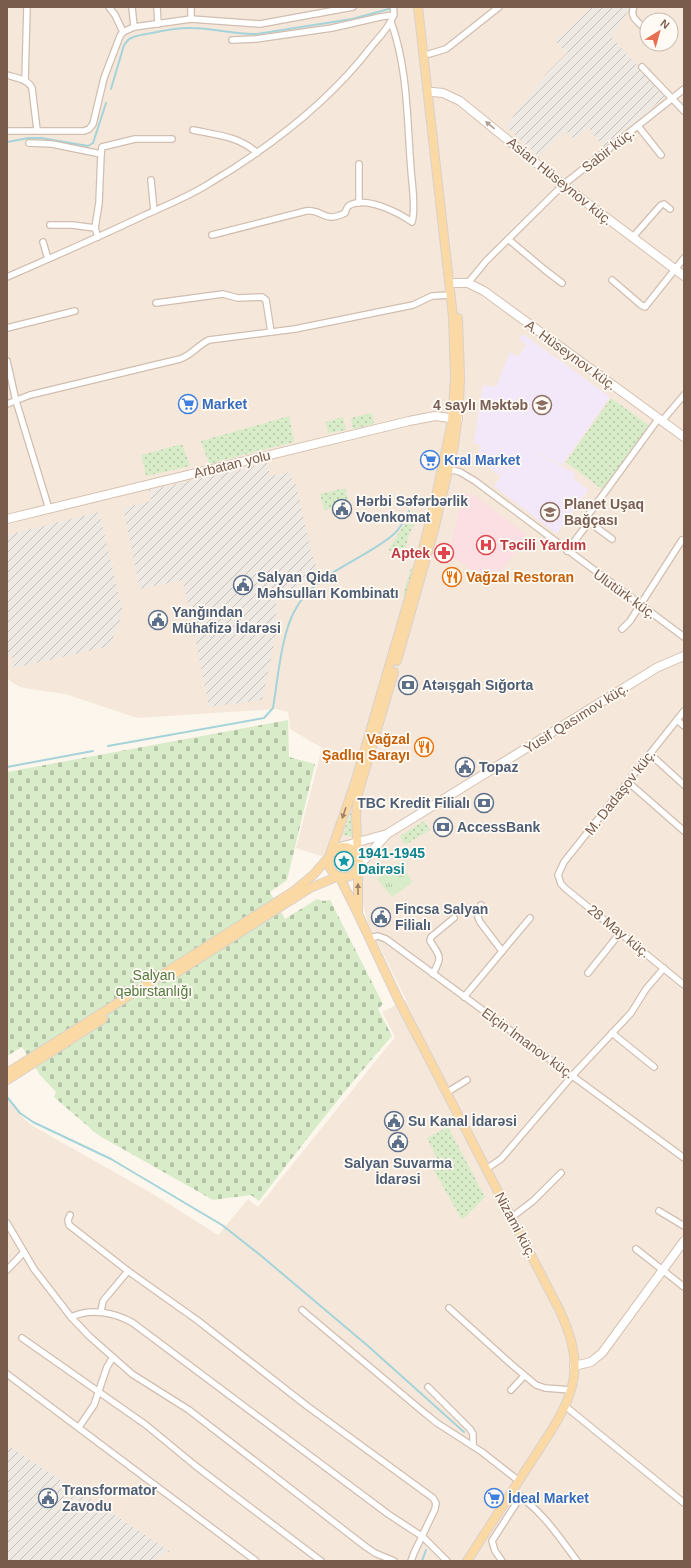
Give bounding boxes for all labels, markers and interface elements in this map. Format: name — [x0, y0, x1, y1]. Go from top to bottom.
north arrow — [639, 12, 679, 52]
text: N — [658, 17, 672, 31]
one-way arrow — [485, 120, 495, 129]
street label: Sabir küç. — [579, 125, 637, 175]
street label: Asian Hüseynov küç. — [504, 134, 616, 228]
street label: A. Hüseynov küç. — [522, 317, 620, 393]
supermarket icon: Market — [177, 393, 199, 415]
school or university icon: 4 saylı Məktəb — [531, 394, 553, 416]
place label: Market — [202, 396, 247, 412]
place label: 4 saylı Məktəb — [433, 397, 528, 413]
street label: Arbatan yolu — [192, 447, 272, 481]
supermarket icon: Kral Market — [419, 449, 441, 471]
place label: Kral Market — [444, 452, 521, 468]
place label: Hərbi Səfərbərlik Voenkomat — [356, 493, 468, 525]
place label: Planet Uşaq Bağçası — [564, 496, 644, 528]
public building icon: Hərbi Səfərbərlik Voenkomat — [331, 498, 353, 520]
school or university icon: Planet Uşaq Bağçası — [539, 501, 561, 523]
hospital icon: Təcili Yardım — [475, 534, 497, 556]
place label: Təcili Yardım — [500, 537, 586, 553]
pharmacy icon: Aptek — [433, 542, 455, 564]
place label: Aptek — [391, 545, 430, 561]
restaurant icon: Vağzal Restoran — [441, 566, 463, 588]
street label: Ulutürk küç. — [590, 566, 660, 622]
place label: Salyan Qida Məhsulları Kombinatı — [257, 569, 399, 601]
place label: Vağzal Restoran — [466, 569, 574, 585]
public building icon: Salyan Qida Məhsulları Kombinatı — [232, 574, 254, 596]
place label: Yanğından Mühafizə İdarəsi — [172, 604, 281, 636]
public building icon: Yanğından Mühafizə İdarəsi — [147, 609, 169, 631]
bank icon: Atəışgah Sığorta — [397, 674, 419, 696]
place label: Atəışgah Sığorta — [422, 677, 533, 693]
street label: Yusif Qasımov küç. — [521, 679, 631, 757]
place label: Vağzal Şadlıq Sarayı — [322, 731, 410, 763]
restaurant icon: Vağzal Şadlıq Sarayı — [413, 736, 435, 758]
street label: M. Dadaşov küç. — [582, 746, 658, 838]
public building icon: Topaz — [454, 756, 476, 778]
place label: Topaz — [479, 759, 518, 775]
bank icon: TBC Kredit Filialı — [473, 792, 495, 814]
place label: TBC Kredit Filialı — [357, 795, 470, 811]
one-way arrow — [341, 807, 347, 819]
bank icon: AccessBank — [432, 816, 454, 838]
place label: AccessBank — [457, 819, 540, 835]
place label: 1941-1945 Dairəsi — [358, 845, 425, 877]
place icon: 1941-1945 Dairəsi — [333, 850, 355, 872]
one-way arrow — [355, 882, 361, 895]
place label: Fincsa Salyan Filialı — [395, 901, 488, 933]
street label: 28 May küç. — [585, 901, 653, 961]
public building icon: Fincsa Salyan Filialı — [370, 906, 392, 928]
park label: Salyan qəbirstanlığı — [116, 967, 192, 999]
street label: Elçin İmanov küç. — [479, 1003, 578, 1082]
public building icon: Su Kanal İdarəsi — [383, 1110, 405, 1132]
place label: Su Kanal İdarəsi — [408, 1113, 517, 1129]
public building icon: Salyan Suvarma İdarəsi — [387, 1131, 409, 1153]
place label: Salyan Suvarma İdarəsi — [344, 1155, 452, 1187]
street label: Nizami küç. — [492, 1189, 540, 1261]
place label: Transformator Zavodu — [62, 1482, 157, 1514]
public building icon: Transformator Zavodu — [37, 1487, 59, 1509]
supermarket icon: İdeal Market — [483, 1487, 505, 1509]
place label: İdeal Market — [508, 1490, 589, 1506]

